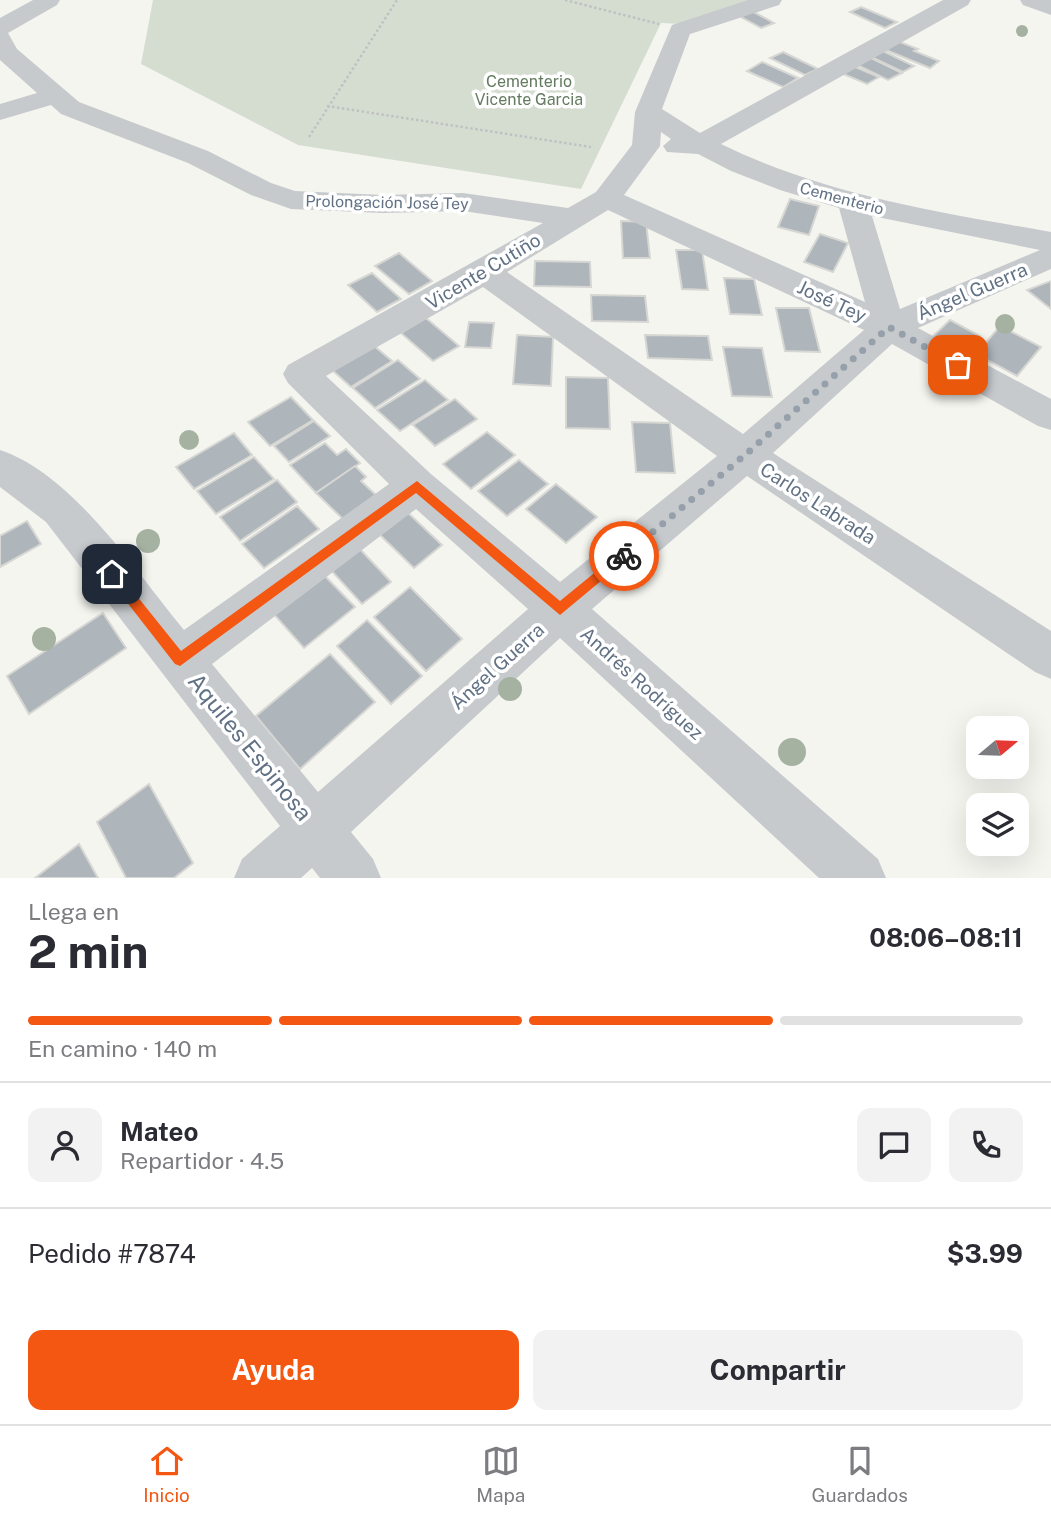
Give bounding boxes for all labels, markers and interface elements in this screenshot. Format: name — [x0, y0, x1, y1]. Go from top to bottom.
park label: Cementerio Vicente Garcia — [475, 72, 583, 109]
street label: Cementerio — [798, 178, 886, 219]
street label: Prolongación José Tey — [305, 192, 469, 213]
street label: Vicente Cutiño — [422, 228, 544, 314]
street label: Ángel Guerra — [913, 258, 1031, 324]
street label: José Tey — [794, 275, 870, 327]
pin — [928, 335, 988, 395]
icon: bag — [939, 346, 977, 384]
street label: Carlos Labrada — [756, 458, 880, 548]
courier — [589, 521, 659, 591]
icon: bike — [605, 537, 643, 575]
pin — [82, 544, 142, 604]
icon: home — [93, 555, 131, 593]
street label: Ángel Guerra — [446, 618, 548, 714]
street label: Andrés Rodríguez — [576, 622, 708, 744]
street label: Aquiles Espinosa — [183, 668, 318, 826]
north arrow — [966, 716, 1029, 779]
map controls — [966, 716, 1029, 856]
button: layers — [966, 793, 1029, 856]
text: Llega en — [28, 898, 119, 925]
text: 08:06–08:11 — [869, 922, 1023, 953]
text: 2 min — [28, 924, 148, 978]
text: En camino · 140 m — [28, 1035, 217, 1062]
button: person — [28, 1108, 102, 1182]
button: chat — [857, 1108, 931, 1182]
button: phone — [949, 1108, 1023, 1182]
text: Mateo — [120, 1116, 198, 1147]
text: Repartidor · 4.5 — [120, 1147, 284, 1174]
text: Pedido #7874 — [28, 1238, 196, 1269]
text: $3.99 — [947, 1238, 1023, 1269]
button: Ayuda — [28, 1330, 519, 1410]
button: Compartir — [533, 1330, 1023, 1410]
tab: Inicio — [143, 1442, 190, 1506]
tab: Mapa — [476, 1442, 525, 1506]
tab: Guardados — [812, 1442, 908, 1506]

